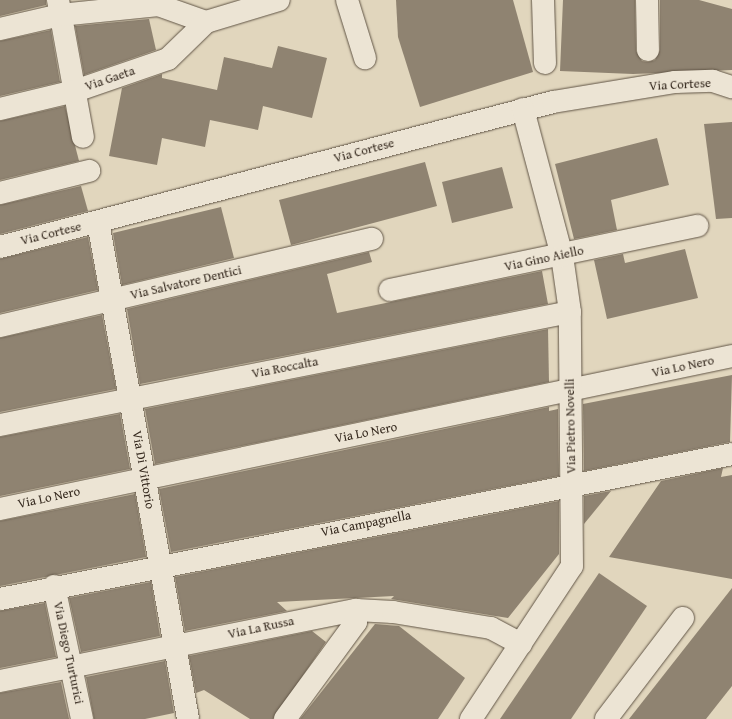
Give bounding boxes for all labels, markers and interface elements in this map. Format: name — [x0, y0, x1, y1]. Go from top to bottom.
street label: Via Gaeta — [83, 63, 137, 95]
street label: Via Cortese — [649, 76, 711, 94]
street label: Via Cortese — [332, 135, 396, 167]
street label: Via Cortese — [19, 219, 83, 249]
street label: Via Gino Aiello — [503, 243, 585, 275]
street label: Via Salvatore Dentici — [129, 263, 243, 303]
street label: Via Lo Nero — [650, 353, 716, 381]
street label: Via Roccalta — [250, 354, 320, 382]
street label: Via Pietro Novelli — [562, 378, 580, 474]
street label: Via Lo Nero — [333, 419, 399, 447]
street label: Via Di Vittorio — [128, 430, 158, 510]
street label: Via Lo Nero — [16, 484, 82, 512]
street label: Via Campagnella — [320, 508, 412, 540]
street label: Via Diego Turturici — [50, 600, 86, 706]
street label: Via La Russa — [226, 613, 296, 643]

